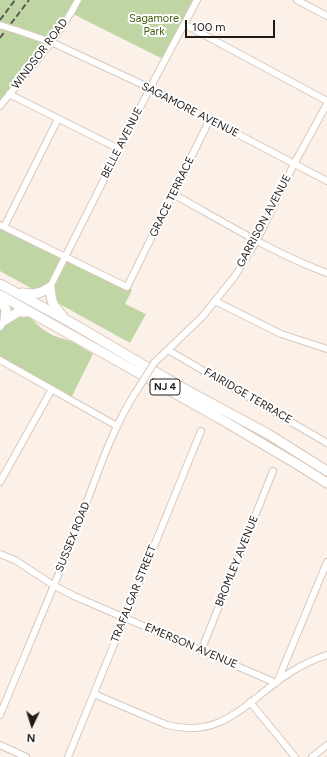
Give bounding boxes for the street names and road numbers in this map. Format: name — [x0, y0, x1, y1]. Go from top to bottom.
street label: WINDSOR ROAD — [9, 16, 71, 92]
street label: SAGAMORE AVENUE — [139, 80, 241, 140]
street label: BELLE AVENUE — [98, 105, 146, 181]
street label: GRACE TERRACE — [147, 155, 197, 239]
street label: GARRISON AVENUE — [234, 172, 294, 270]
street label: FAIRIDGE TERRACE — [202, 365, 294, 427]
road number: NJ 4 — [150, 379, 180, 395]
street label: SUSSEX ROAD — [53, 500, 93, 574]
street label: BROMLEY AVENUE — [213, 514, 261, 608]
street label: TRAFALGAR STREET — [108, 543, 160, 645]
street label: EMERSON AVENUE — [143, 620, 239, 672]

